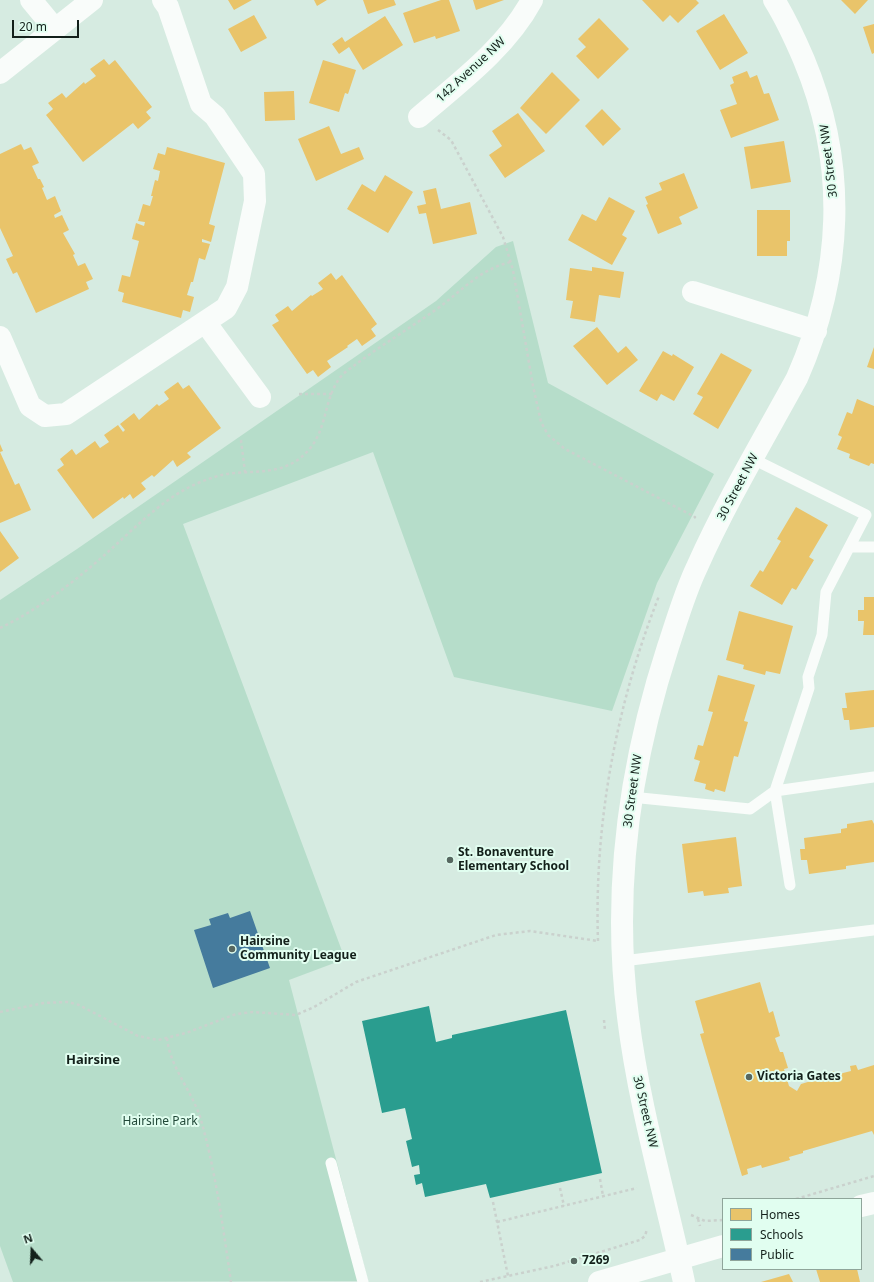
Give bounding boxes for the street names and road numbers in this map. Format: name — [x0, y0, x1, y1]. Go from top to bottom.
street label: 142 Avenue NW — [433, 34, 509, 106]
street label: 30 Street NW — [817, 124, 841, 198]
street label: 30 Street NW — [714, 451, 762, 523]
street label: 30 Street NW — [621, 753, 645, 829]
street label: 30 Street NW — [630, 1074, 660, 1150]

